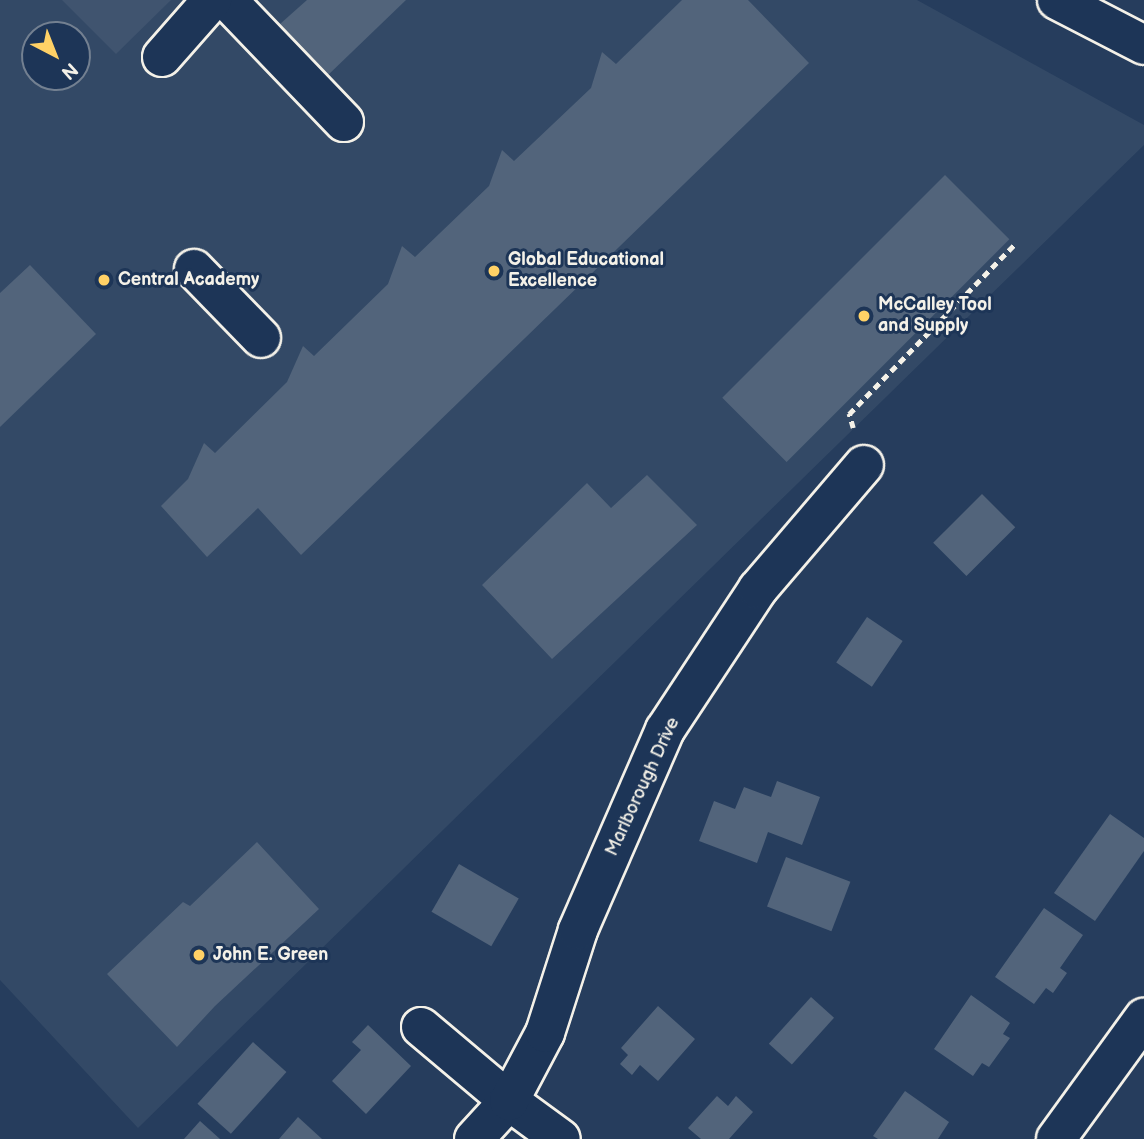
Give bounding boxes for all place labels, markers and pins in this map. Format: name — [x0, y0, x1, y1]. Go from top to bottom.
place label: Global Educational Excellence — [508, 250, 664, 292]
marker: Global Educational Excellence — [486, 263, 502, 279]
place label: Central Academy — [118, 269, 259, 291]
marker: Central Academy — [96, 272, 112, 288]
place label: McCalley Tool and Supply — [878, 295, 992, 338]
marker: McCalley Tool and Supply — [856, 308, 872, 324]
place label: John E. Green — [213, 944, 328, 966]
marker: John E. Green — [191, 947, 207, 963]

